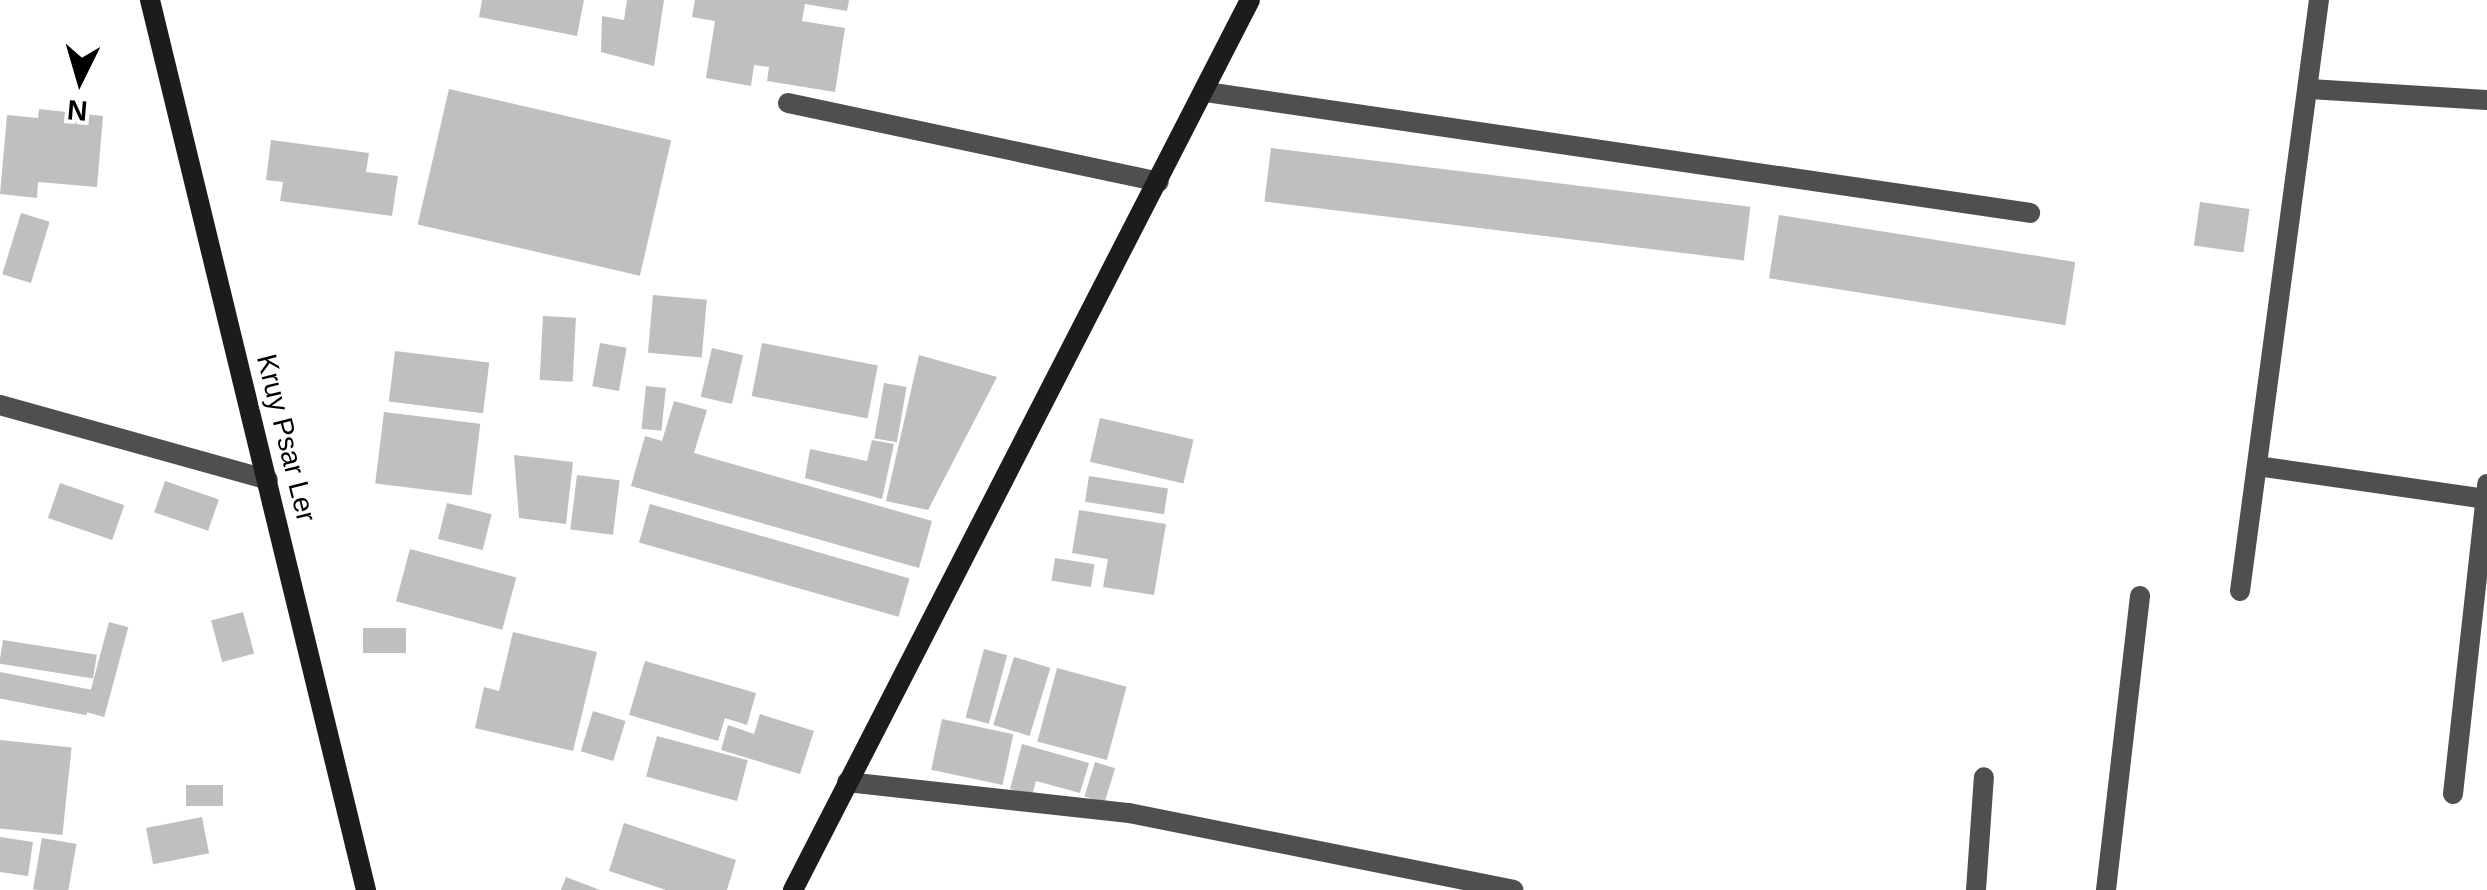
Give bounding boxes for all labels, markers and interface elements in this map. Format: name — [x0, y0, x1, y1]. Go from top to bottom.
north arrow — [30, 30, 130, 130]
text: N — [66, 94, 89, 127]
street label: Kruy Psar Ler — [249, 351, 323, 525]

